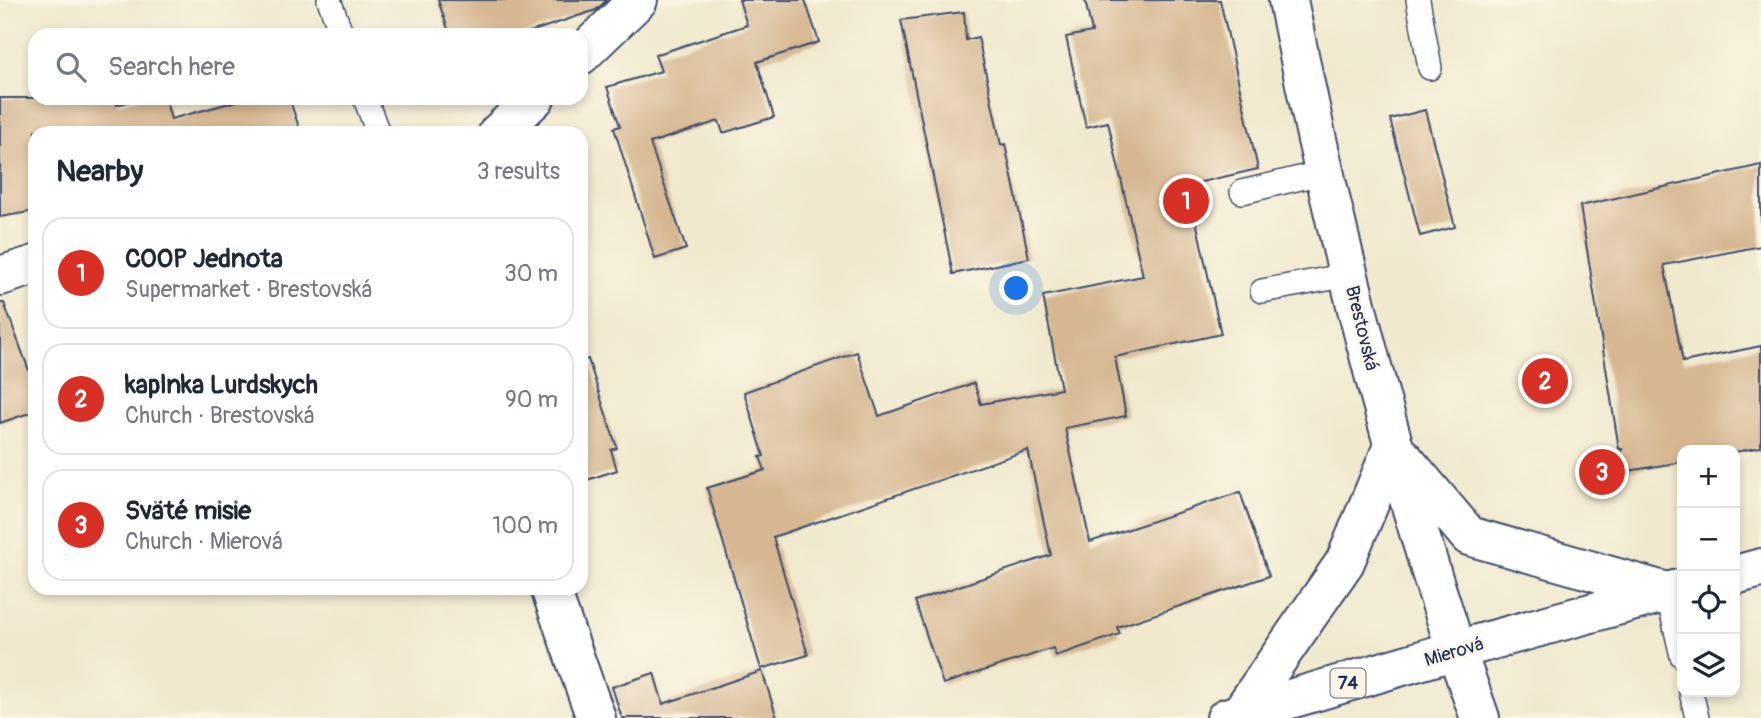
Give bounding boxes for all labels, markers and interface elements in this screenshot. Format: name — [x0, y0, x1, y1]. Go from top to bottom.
search box — [28, 28, 588, 105]
icon: search — [52, 48, 90, 86]
text: Search here — [108, 51, 235, 83]
text: Nearby — [56, 153, 143, 190]
text: 3 results — [477, 157, 560, 186]
pin: 1 — [1163, 175, 1209, 227]
text: COOP Jednota — [125, 243, 283, 275]
text: 1 — [77, 259, 86, 288]
text: 30 m — [504, 259, 558, 288]
your location — [999, 271, 1033, 305]
text: Supermarket · Brestovská — [125, 275, 372, 304]
street label: Brestovská — [1340, 283, 1384, 373]
pin: 2 — [1522, 355, 1568, 407]
text: kaplnka Lurdskych — [125, 369, 318, 401]
text: 2 — [75, 385, 87, 414]
text: 90 m — [505, 385, 558, 414]
text: Church · Brestovská — [125, 401, 315, 430]
map controls — [1677, 445, 1740, 697]
button: + — [1677, 445, 1740, 508]
pin: 3 — [1579, 446, 1625, 498]
text: Sväté misie — [125, 495, 251, 527]
button: − — [1677, 508, 1740, 571]
text: 3 — [75, 511, 87, 540]
text: 100 m — [492, 511, 558, 540]
text: Church · Mierová — [125, 527, 283, 556]
button: locate — [1677, 571, 1740, 634]
street label: Mierová — [1422, 632, 1487, 672]
button: layers — [1677, 634, 1740, 697]
road number: 74 — [1330, 668, 1366, 698]

